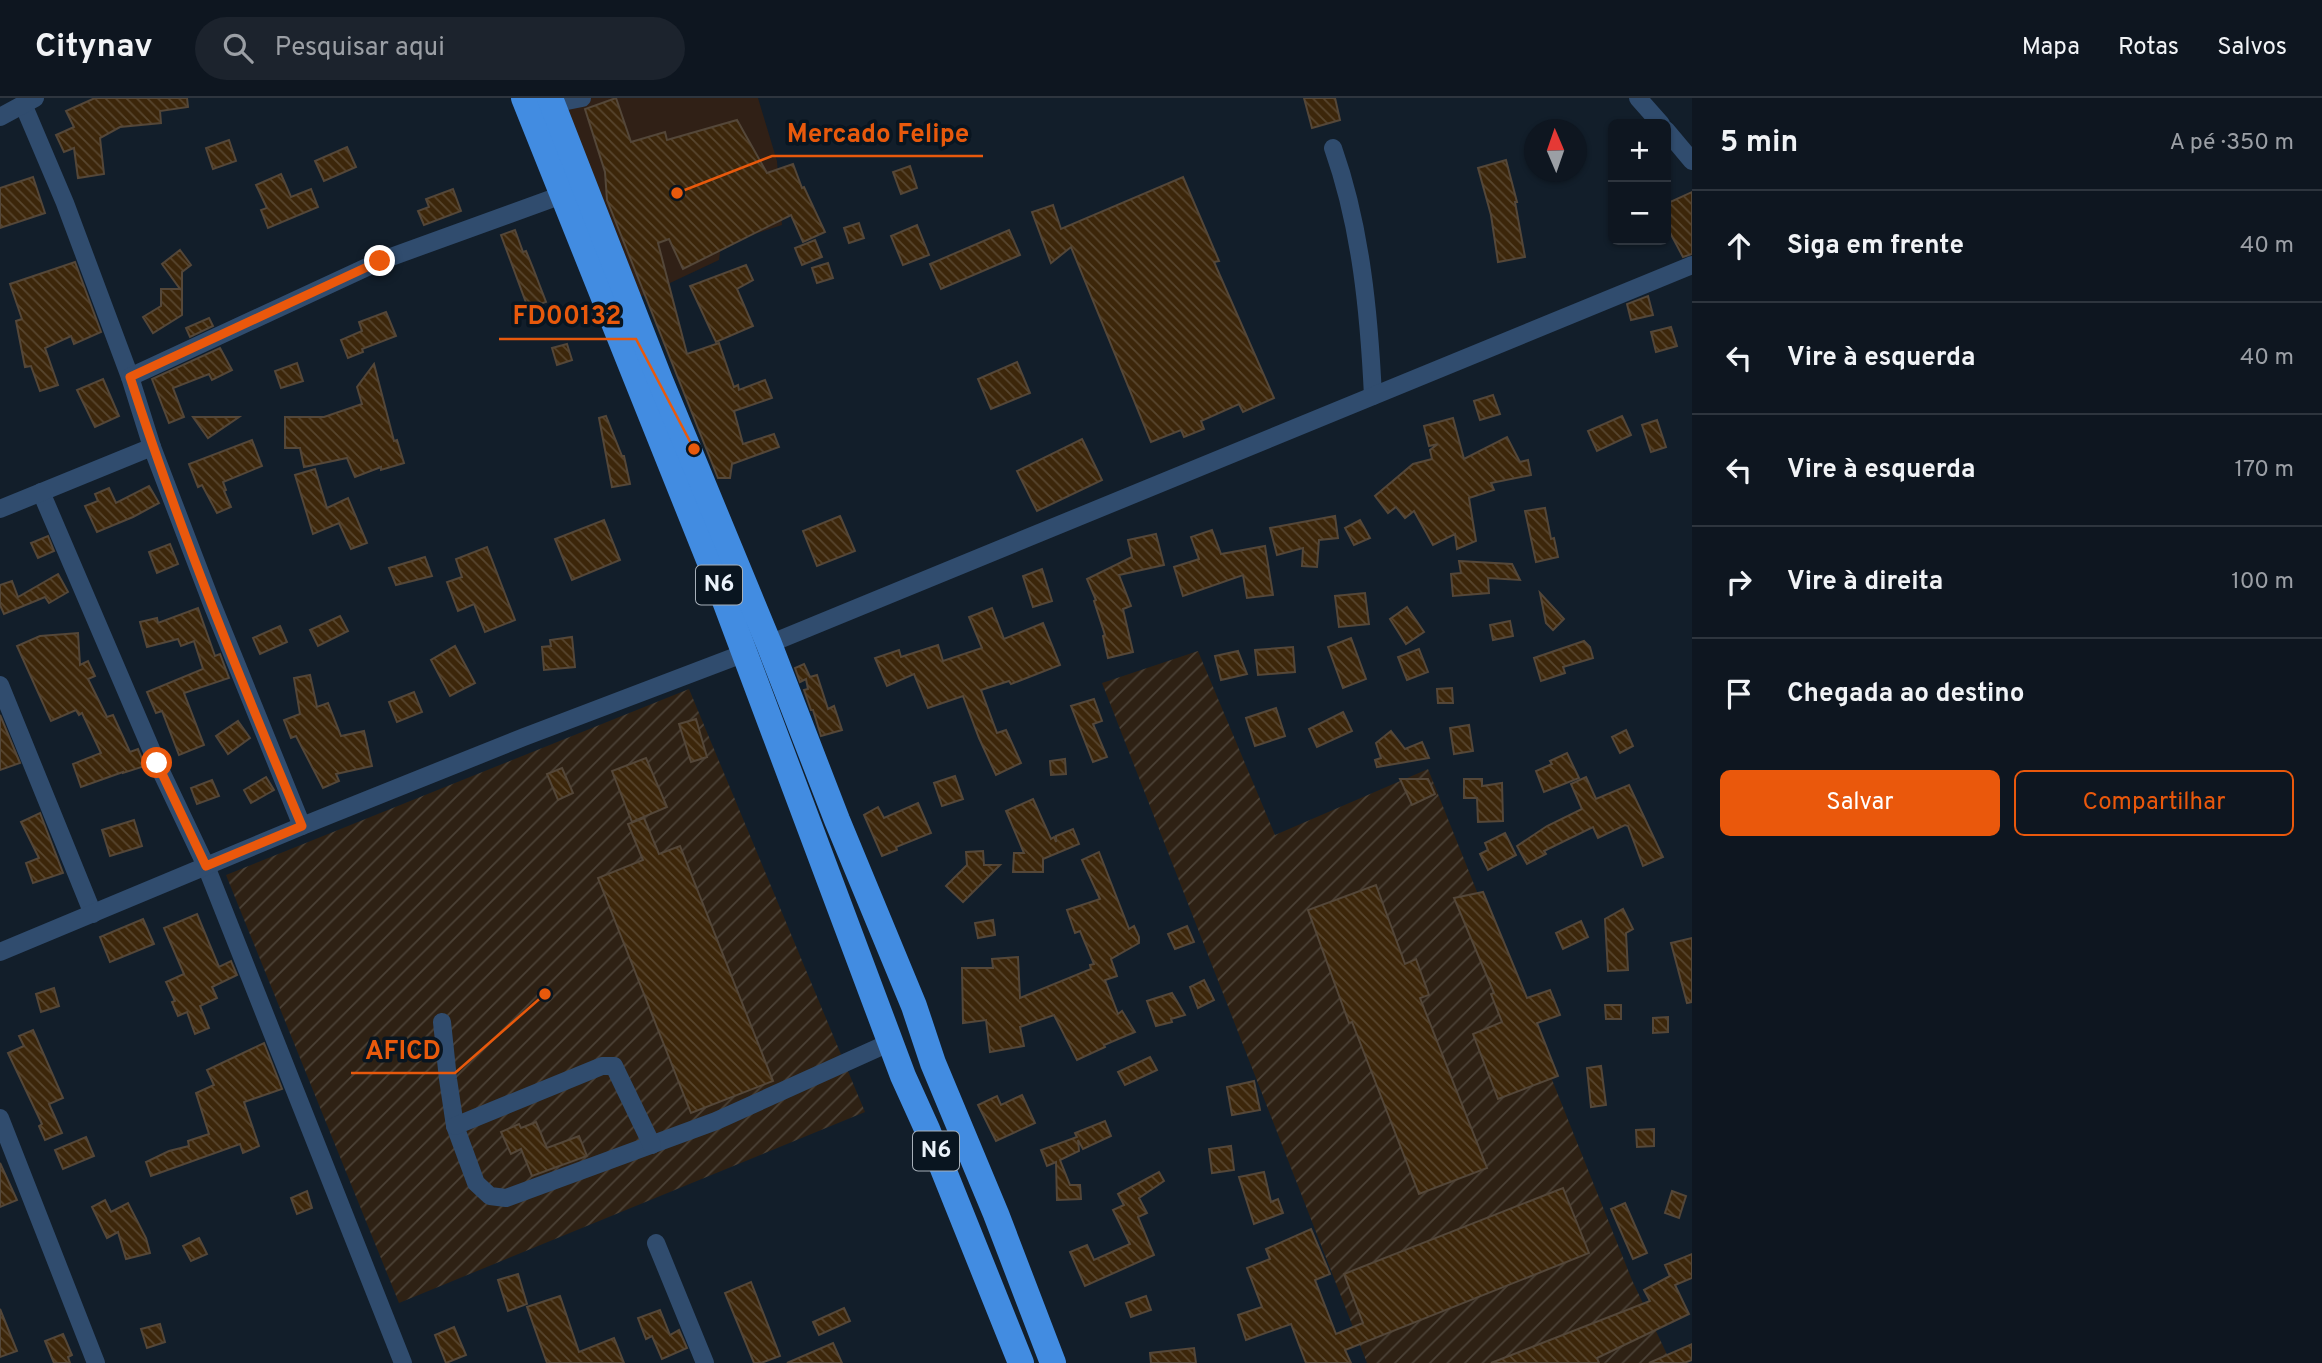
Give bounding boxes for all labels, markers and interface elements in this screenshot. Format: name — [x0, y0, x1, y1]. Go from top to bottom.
search box — [195, 17, 685, 80]
text: Citynav — [35, 27, 153, 69]
icon: search — [219, 29, 257, 67]
text: Pesquisar aqui — [275, 32, 445, 65]
text: Mapa — [2022, 33, 2080, 63]
text: Rotas — [2118, 33, 2179, 63]
text: Salvos — [2217, 33, 2287, 63]
callout: Mercado Felipe — [772, 109, 983, 156]
text: Mercado Felipe — [787, 119, 969, 152]
north arrow — [1524, 119, 1587, 182]
map controls — [1608, 119, 1671, 245]
button: + — [1608, 119, 1671, 182]
text: 5 min — [1720, 125, 1798, 162]
text: A pé · 350 m — [2170, 129, 2294, 158]
button: − — [1608, 182, 1671, 245]
icon: ahead — [1720, 227, 1758, 265]
text: Siga em frente — [1787, 230, 1964, 263]
text: 40 m — [2240, 232, 2294, 261]
route end — [364, 245, 395, 276]
callout: FD00132 — [499, 292, 636, 339]
text: FD00132 — [512, 301, 622, 334]
icon: left — [1720, 339, 1758, 377]
text: Vire à esquerda — [1787, 342, 1975, 375]
text: 40 m — [2240, 344, 2294, 373]
icon: left — [1720, 451, 1758, 489]
text: Vire à esquerda — [1787, 454, 1975, 487]
text: 170 m — [2235, 456, 2294, 485]
icon: right — [1720, 563, 1758, 601]
road number: N6 — [696, 565, 742, 604]
text: Vire à direita — [1787, 566, 1943, 599]
text: 100 m — [2231, 568, 2294, 597]
icon: arrive — [1720, 675, 1758, 713]
text: Chegada ao destino — [1787, 678, 2024, 711]
route start — [141, 747, 172, 778]
button: Salvar — [1720, 770, 2000, 836]
button: Compartilhar — [2014, 770, 2294, 836]
callout: AFICD — [351, 1026, 455, 1073]
text: AFICD — [365, 1036, 441, 1069]
road number: N6 — [913, 1132, 959, 1170]

